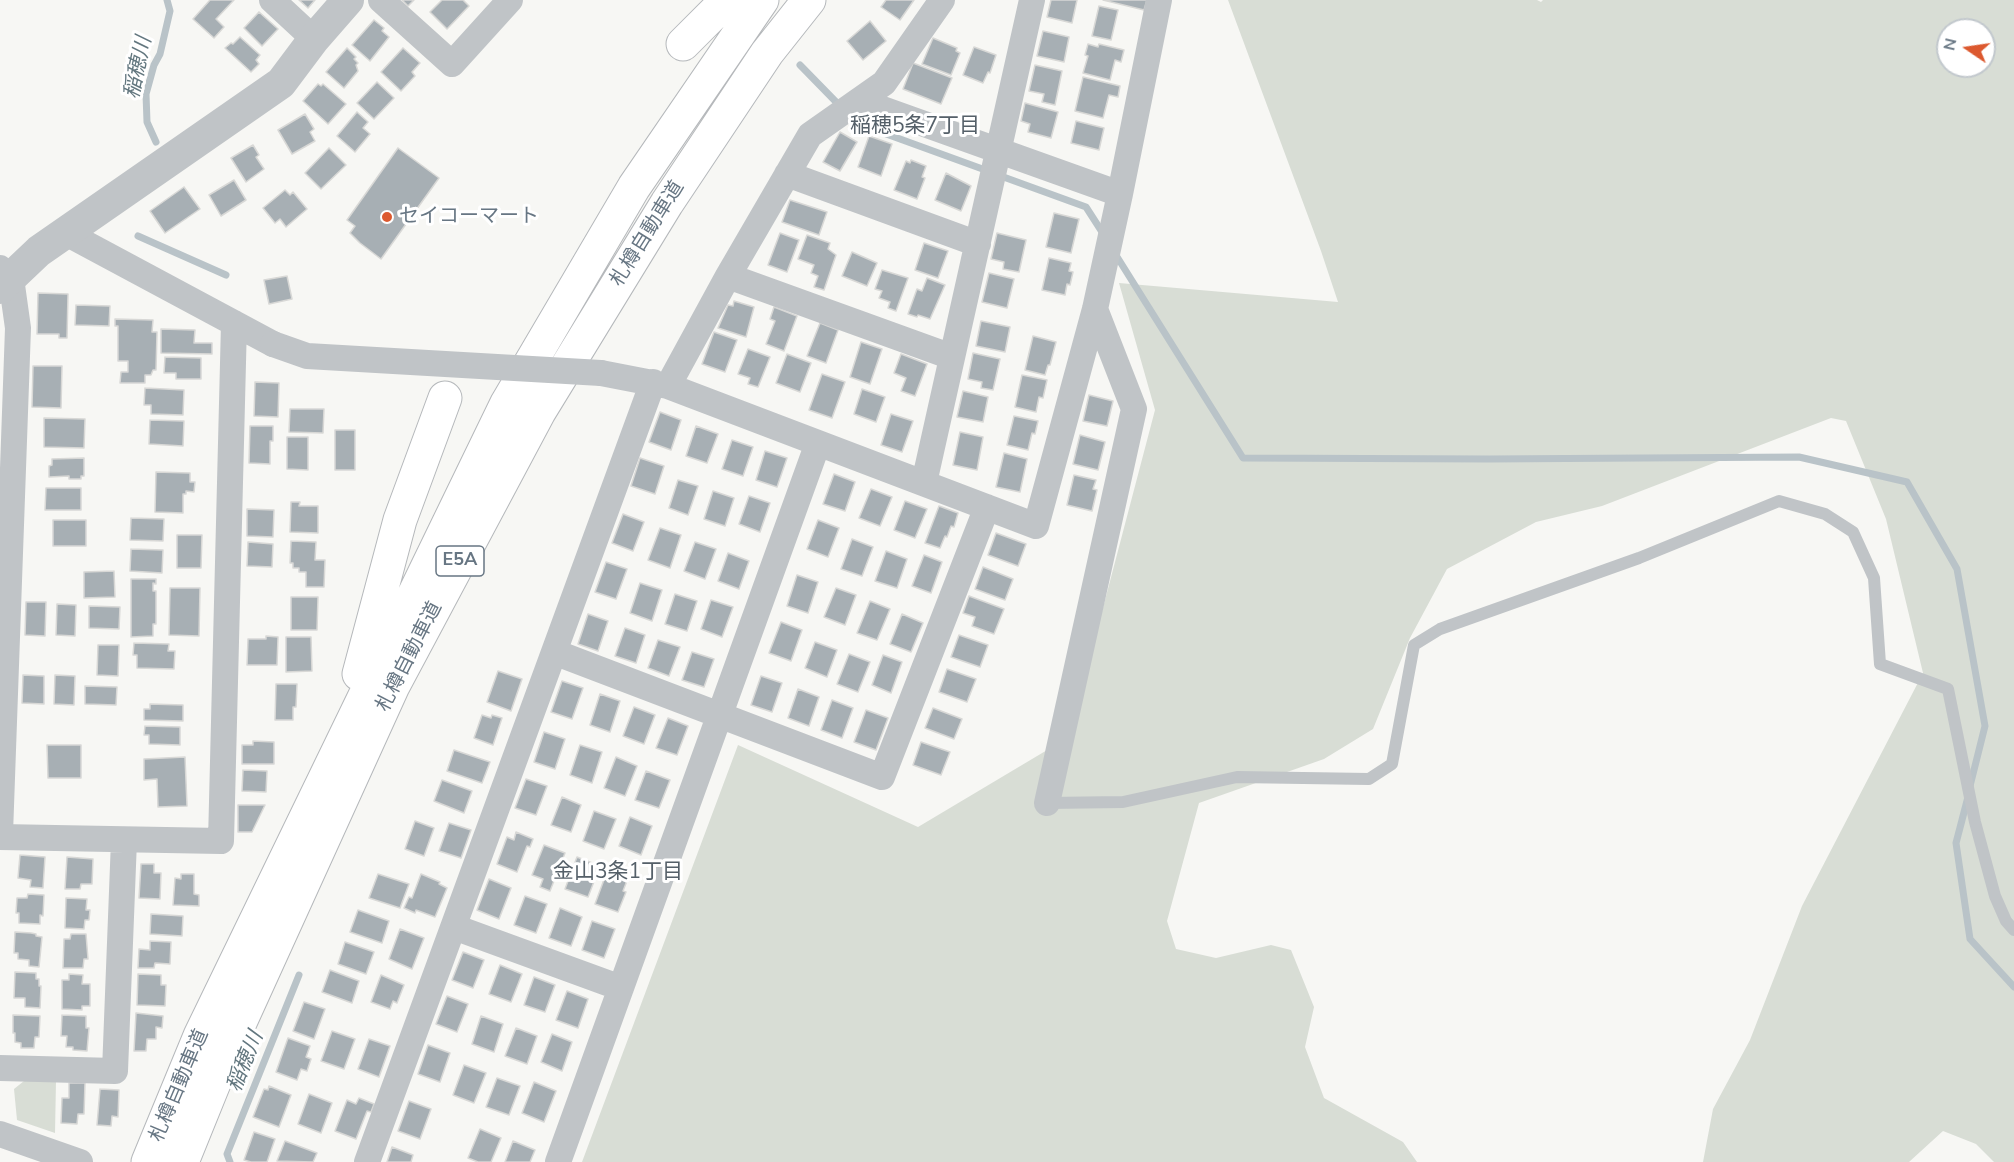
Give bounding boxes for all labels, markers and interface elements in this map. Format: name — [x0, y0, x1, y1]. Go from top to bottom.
north arrow — [1936, 18, 1996, 78]
water label: 稲穂川 — [120, 35, 158, 101]
text: N — [1938, 36, 1962, 53]
district label: 稲穂5条7丁目 — [850, 114, 980, 140]
street label: 札樽自動車道 — [606, 177, 690, 291]
place label: セイコーマート — [399, 205, 539, 229]
marker: セイコーマート — [380, 210, 394, 224]
road number: E5A — [436, 546, 484, 576]
street label: 札樽自動車道 — [372, 598, 448, 716]
district label: 金山3条1丁目 — [553, 860, 683, 886]
street label: 札樽自動車道 — [146, 1026, 214, 1146]
water label: 稲穂川 — [223, 1028, 269, 1096]

